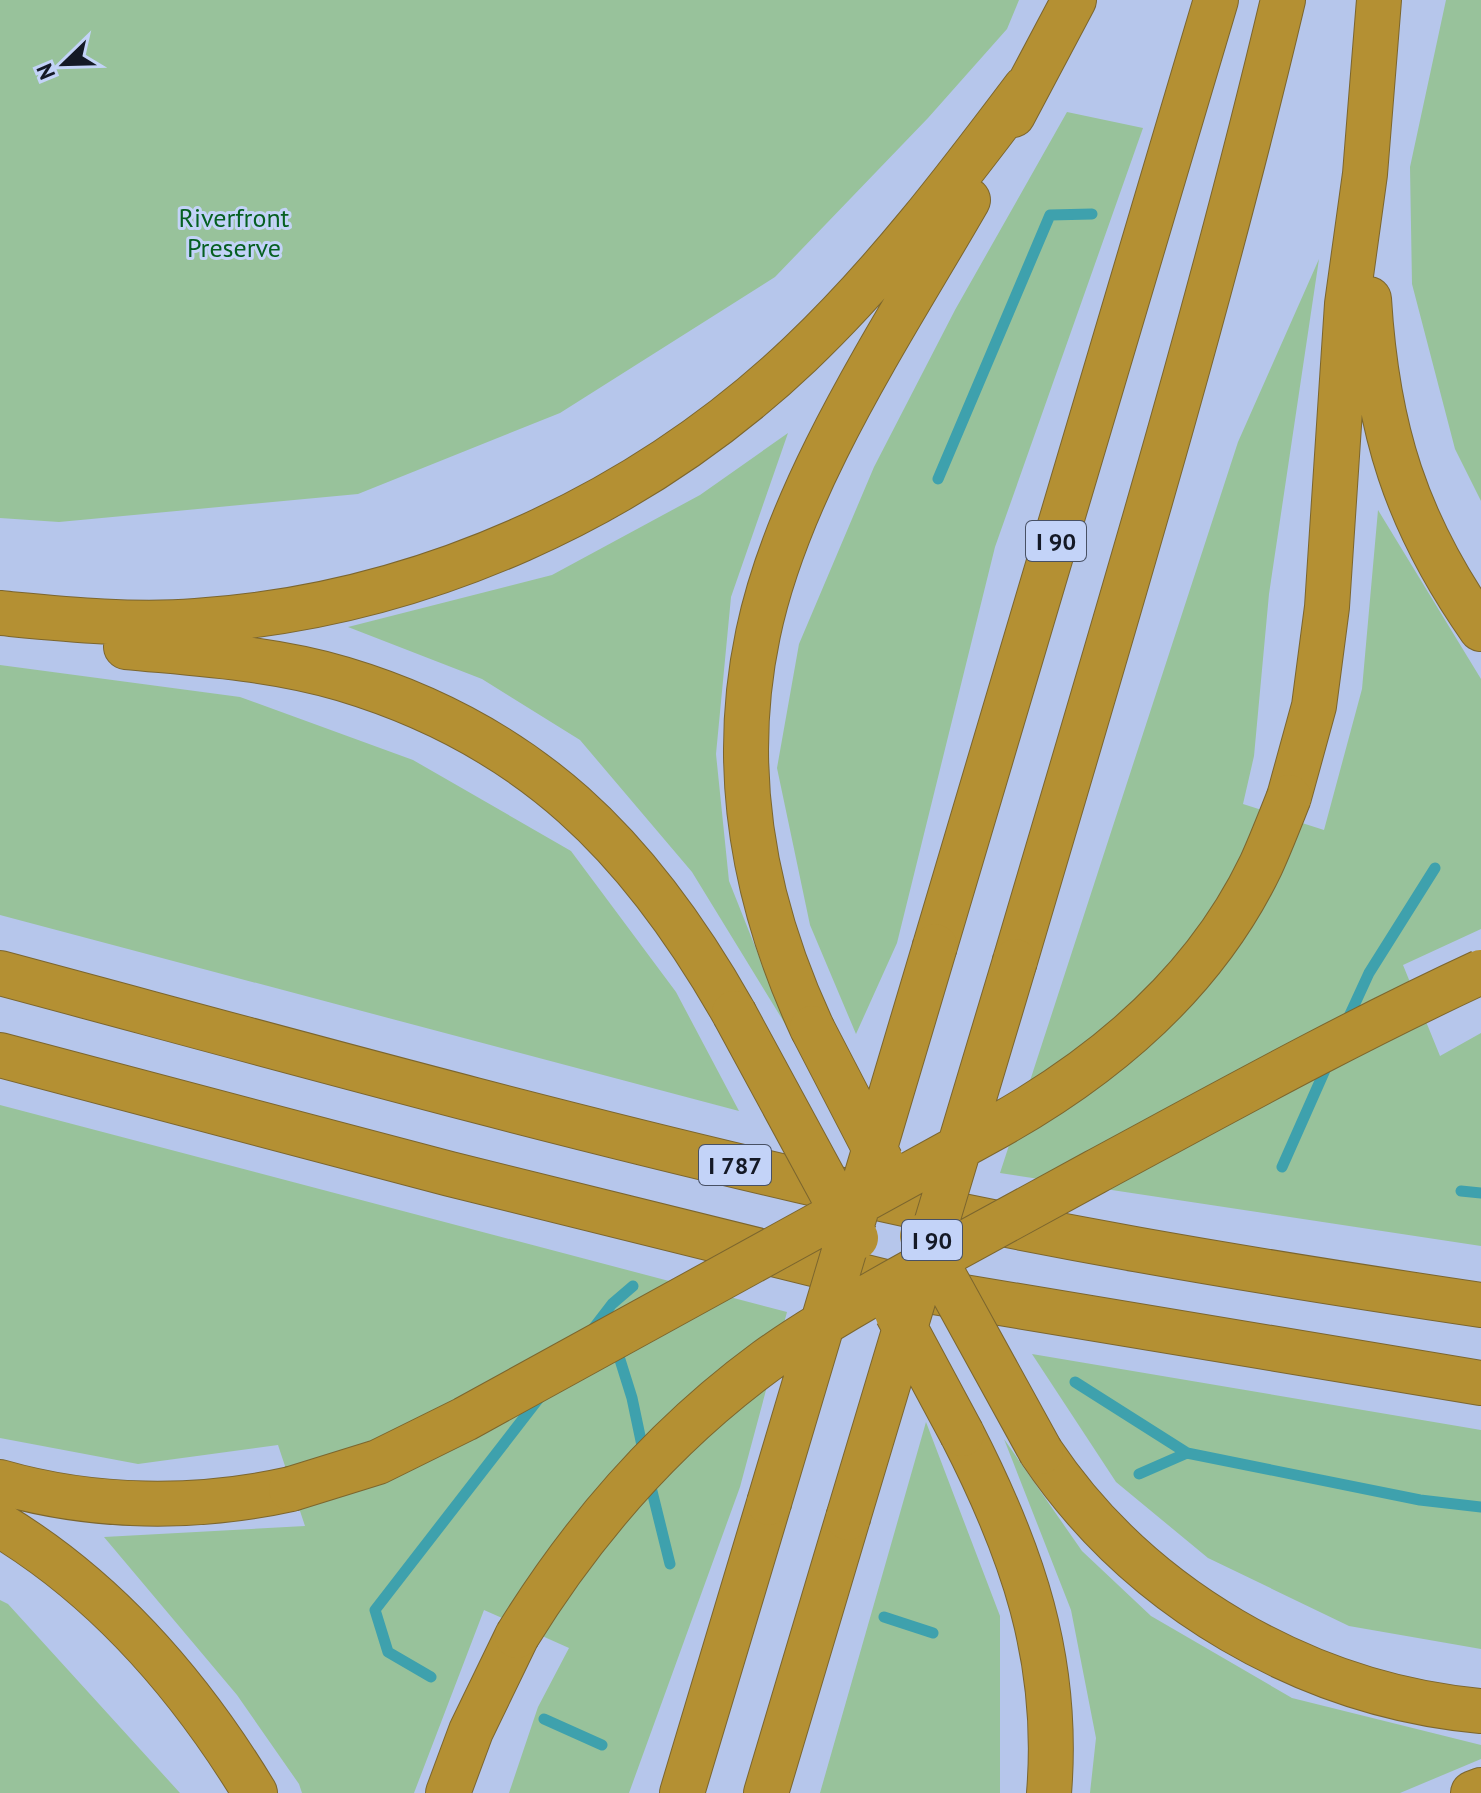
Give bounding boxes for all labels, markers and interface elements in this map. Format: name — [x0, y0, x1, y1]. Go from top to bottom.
north arrow — [24, 24, 104, 104]
text: N — [30, 60, 61, 84]
park label: Riverfront Preserve — [179, 201, 290, 264]
road number: I 90 — [1026, 521, 1086, 561]
road number: I 787 — [699, 1145, 771, 1185]
road number: I 90 — [902, 1220, 962, 1260]

